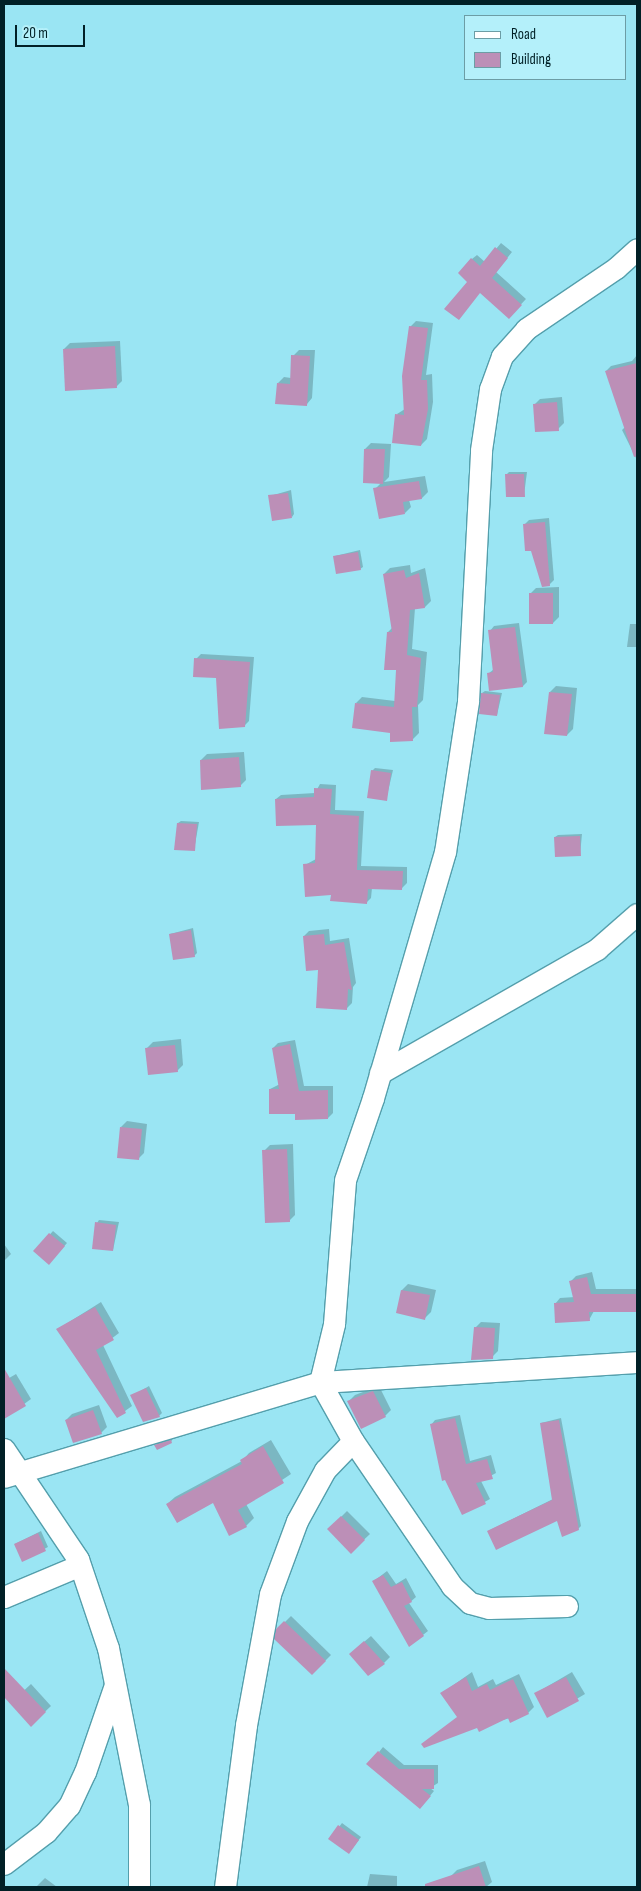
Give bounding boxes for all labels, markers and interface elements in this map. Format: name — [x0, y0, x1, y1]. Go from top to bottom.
scale bar — [18, 15, 88, 47]
legend — [463, 15, 626, 80]
text: 20 m — [23, 24, 48, 43]
text: Road — [511, 25, 536, 44]
text: Building — [511, 50, 551, 69]

